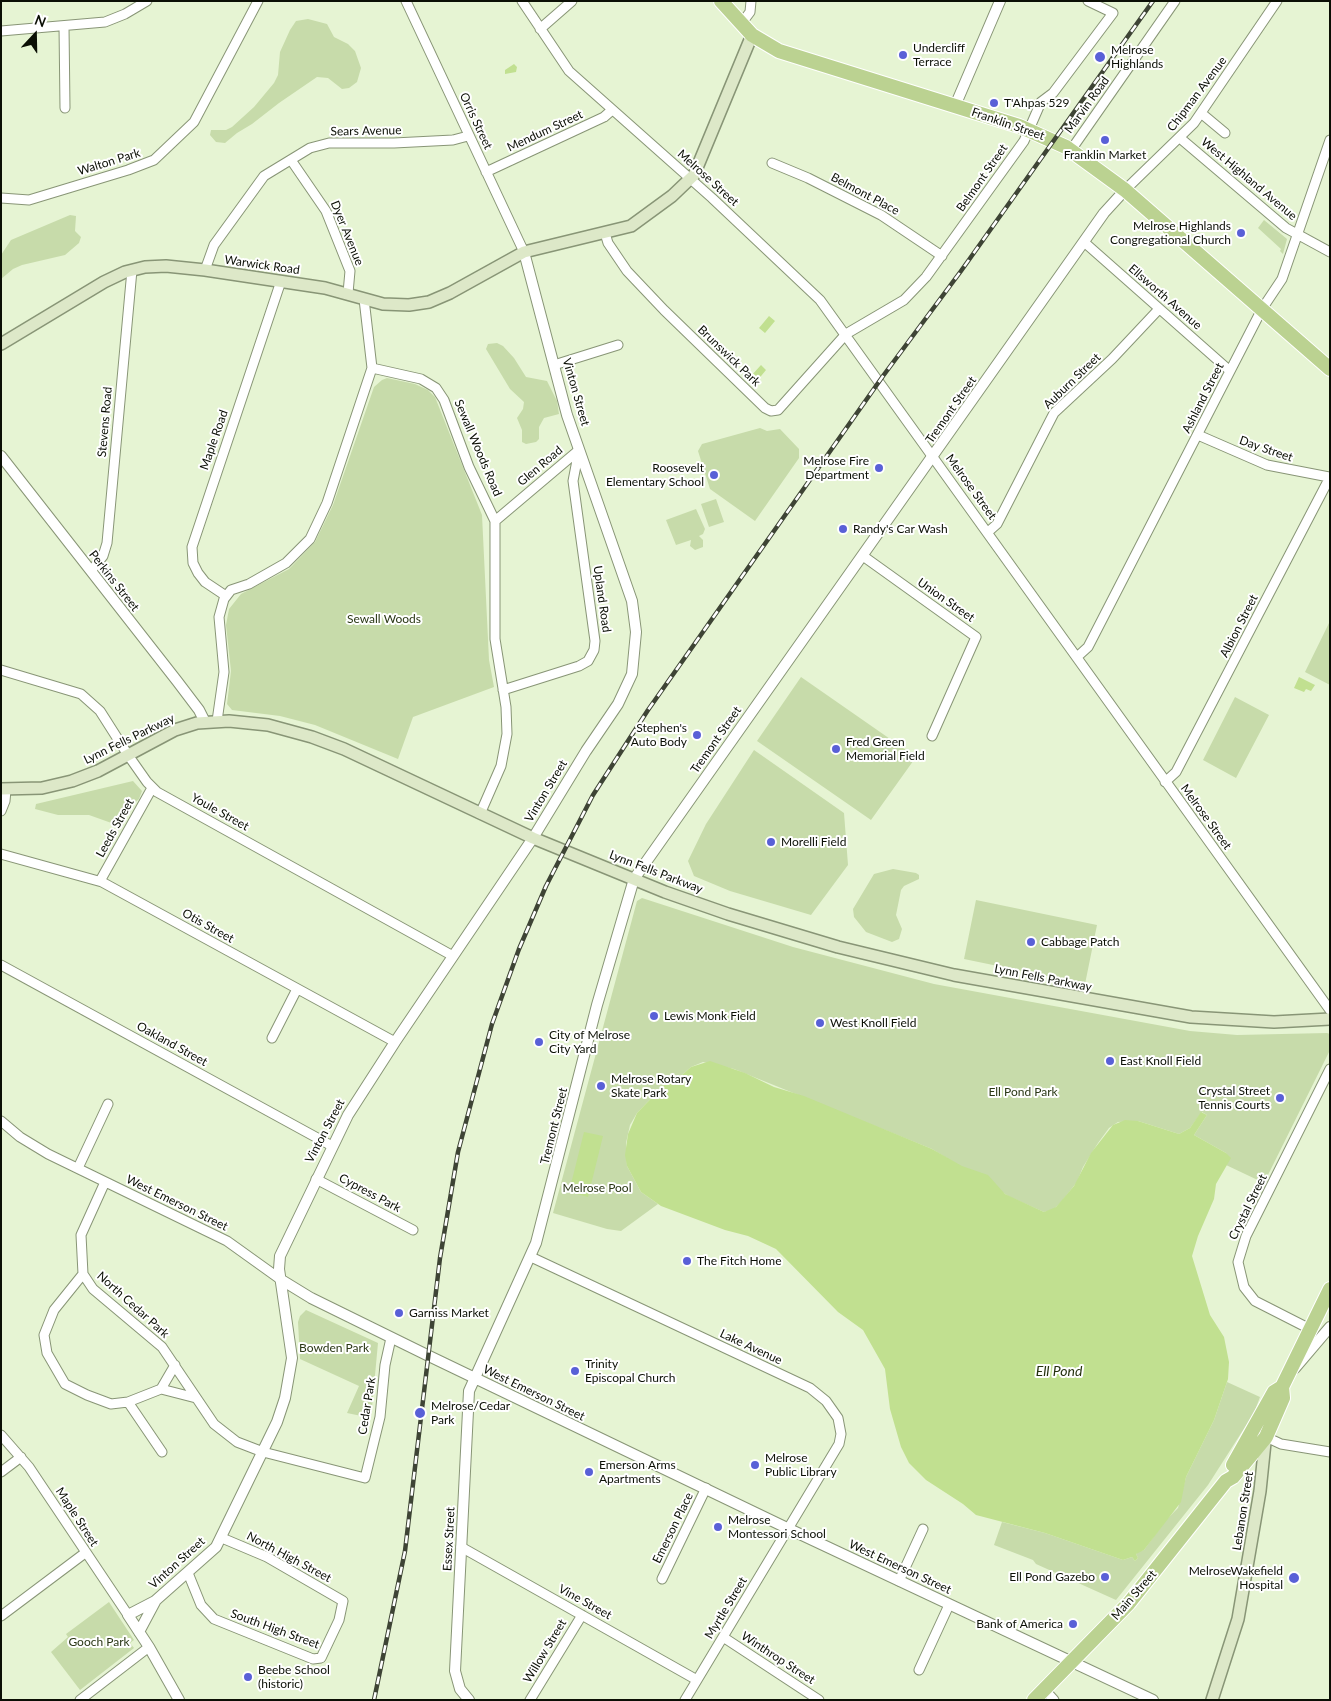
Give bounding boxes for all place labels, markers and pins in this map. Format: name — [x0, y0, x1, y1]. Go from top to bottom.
place label: Undercliff Terrace — [913, 41, 965, 69]
place label: Melrose Highlands — [1111, 43, 1163, 71]
marker: Undercliff Terrace — [897, 49, 909, 61]
marker: Melrose Highlands — [1093, 50, 1107, 64]
place label: T'Ahpas 529 — [1004, 96, 1069, 110]
marker: T'Ahpas 529 — [988, 97, 1000, 109]
marker: Franklin Market — [1099, 134, 1111, 146]
place label: Franklin Market — [1064, 148, 1146, 162]
place label: Melrose Highlands Congregational Church — [1110, 219, 1231, 247]
marker: Melrose Highlands Congregational Church — [1235, 227, 1247, 239]
place label: Melrose Fire Department — [803, 454, 869, 482]
place label: Roosevelt Elementary School — [606, 461, 704, 489]
marker: Melrose Fire Department — [873, 462, 885, 474]
marker: Roosevelt Elementary School — [708, 469, 720, 481]
place label: Randy's Car Wash — [853, 522, 948, 536]
marker: Randy's Car Wash — [837, 523, 849, 535]
place label: Stephen's Auto Body — [631, 721, 687, 749]
marker: Stephen's Auto Body — [691, 729, 703, 741]
place label: Fred Green Memorial Field — [846, 735, 925, 763]
marker: Fred Green Memorial Field — [830, 743, 842, 755]
place label: Morelli Field — [781, 835, 846, 849]
marker: Morelli Field — [765, 836, 777, 848]
place label: Cabbage Patch — [1041, 935, 1120, 949]
marker: Cabbage Patch — [1025, 936, 1037, 948]
place label: Lewis Monk Field — [664, 1009, 756, 1023]
marker: Lewis Monk Field — [648, 1010, 660, 1022]
place label: West Knoll Field — [830, 1016, 916, 1030]
marker: West Knoll Field — [814, 1017, 826, 1029]
place label: City of Melrose City Yard — [549, 1028, 630, 1056]
marker: City of Melrose City Yard — [533, 1036, 545, 1048]
place label: East Knoll Field — [1120, 1054, 1201, 1068]
marker: East Knoll Field — [1104, 1055, 1116, 1067]
place label: Melrose Rotary Skate Park — [611, 1072, 691, 1100]
marker: Melrose Rotary Skate Park — [595, 1080, 607, 1092]
place label: Crystal Street Tennis Courts — [1198, 1084, 1270, 1112]
marker: Crystal Street Tennis Courts — [1274, 1092, 1286, 1104]
place label: The Fitch Home — [697, 1254, 781, 1268]
marker: The Fitch Home — [681, 1255, 693, 1267]
place label: Garniss Market — [409, 1306, 489, 1320]
marker: Garniss Market — [393, 1307, 405, 1319]
place label: Trinity Episcopal Church — [585, 1357, 676, 1385]
marker: Trinity Episcopal Church — [569, 1365, 581, 1377]
place label: Melrose/Cedar Park — [431, 1399, 510, 1427]
marker: Melrose/Cedar Park — [413, 1406, 427, 1420]
place label: Melrose Public Library — [765, 1451, 837, 1479]
place label: Emerson Arms Apartments — [599, 1458, 676, 1486]
marker: Melrose Public Library — [749, 1459, 761, 1471]
marker: Emerson Arms Apartments — [583, 1466, 595, 1478]
place label: Melrose Montessori School — [728, 1513, 826, 1541]
marker: Melrose Montessori School — [712, 1521, 724, 1533]
place label: MelroseWakefield Hospital — [1189, 1564, 1283, 1592]
place label: Ell Pond Gazebo — [1009, 1570, 1095, 1584]
marker: Ell Pond Gazebo — [1099, 1571, 1111, 1583]
marker: MelroseWakefield Hospital — [1287, 1571, 1301, 1585]
place label: Bank of America — [976, 1617, 1063, 1631]
marker: Bank of America — [1067, 1618, 1079, 1630]
place label: Beebe School (historic) — [258, 1663, 330, 1691]
marker: Beebe School (historic) — [242, 1671, 254, 1683]

